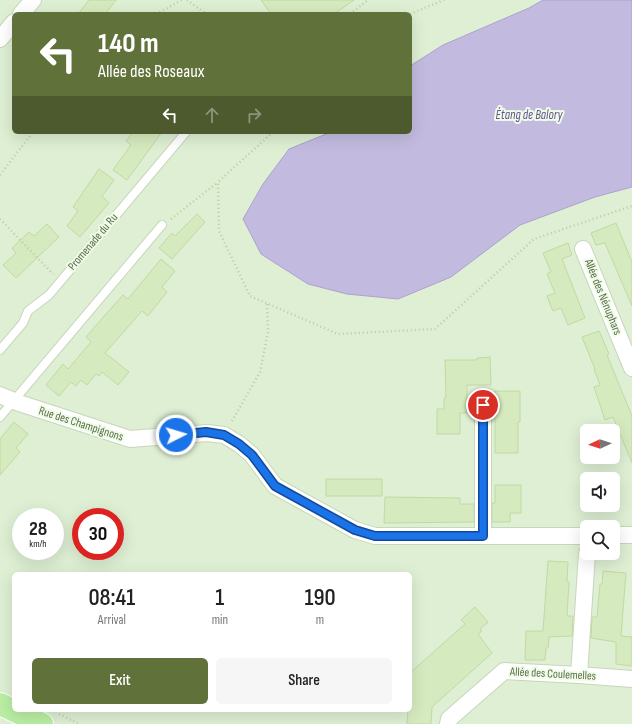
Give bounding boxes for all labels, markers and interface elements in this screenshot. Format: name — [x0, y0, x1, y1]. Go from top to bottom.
text: 140 m — [98, 27, 159, 60]
icon: left — [32, 28, 84, 80]
text: Allée des Roseaux — [98, 61, 205, 82]
icon: left — [159, 104, 181, 126]
icon: ahead — [201, 104, 223, 126]
icon: right — [243, 104, 265, 126]
water label: Étang de Balory — [496, 107, 563, 123]
street label: Promenade du Ru — [65, 210, 121, 274]
street label: Allée des Nénuphars — [581, 256, 625, 337]
pin — [466, 388, 500, 422]
icon: arrive — [472, 394, 494, 416]
street label: Rue des Champignons — [37, 403, 125, 445]
position arrow — [155, 414, 197, 456]
north arrow — [580, 424, 620, 464]
map controls — [580, 424, 620, 560]
button: sound — [580, 472, 620, 512]
speed limit sign: 30 — [72, 508, 124, 560]
text: 28 — [29, 517, 47, 541]
button: search — [580, 520, 620, 560]
text: km/h — [29, 538, 47, 550]
text: 08:41 — [88, 583, 135, 612]
text: 1 — [215, 583, 224, 612]
text: 190 — [304, 583, 336, 612]
text: Arrival — [98, 612, 126, 628]
text: min — [212, 612, 228, 628]
text: m — [316, 612, 324, 628]
button: Exit — [32, 658, 208, 704]
button: Share — [216, 658, 392, 704]
street label: Allée des Coulemelles — [509, 664, 596, 684]

